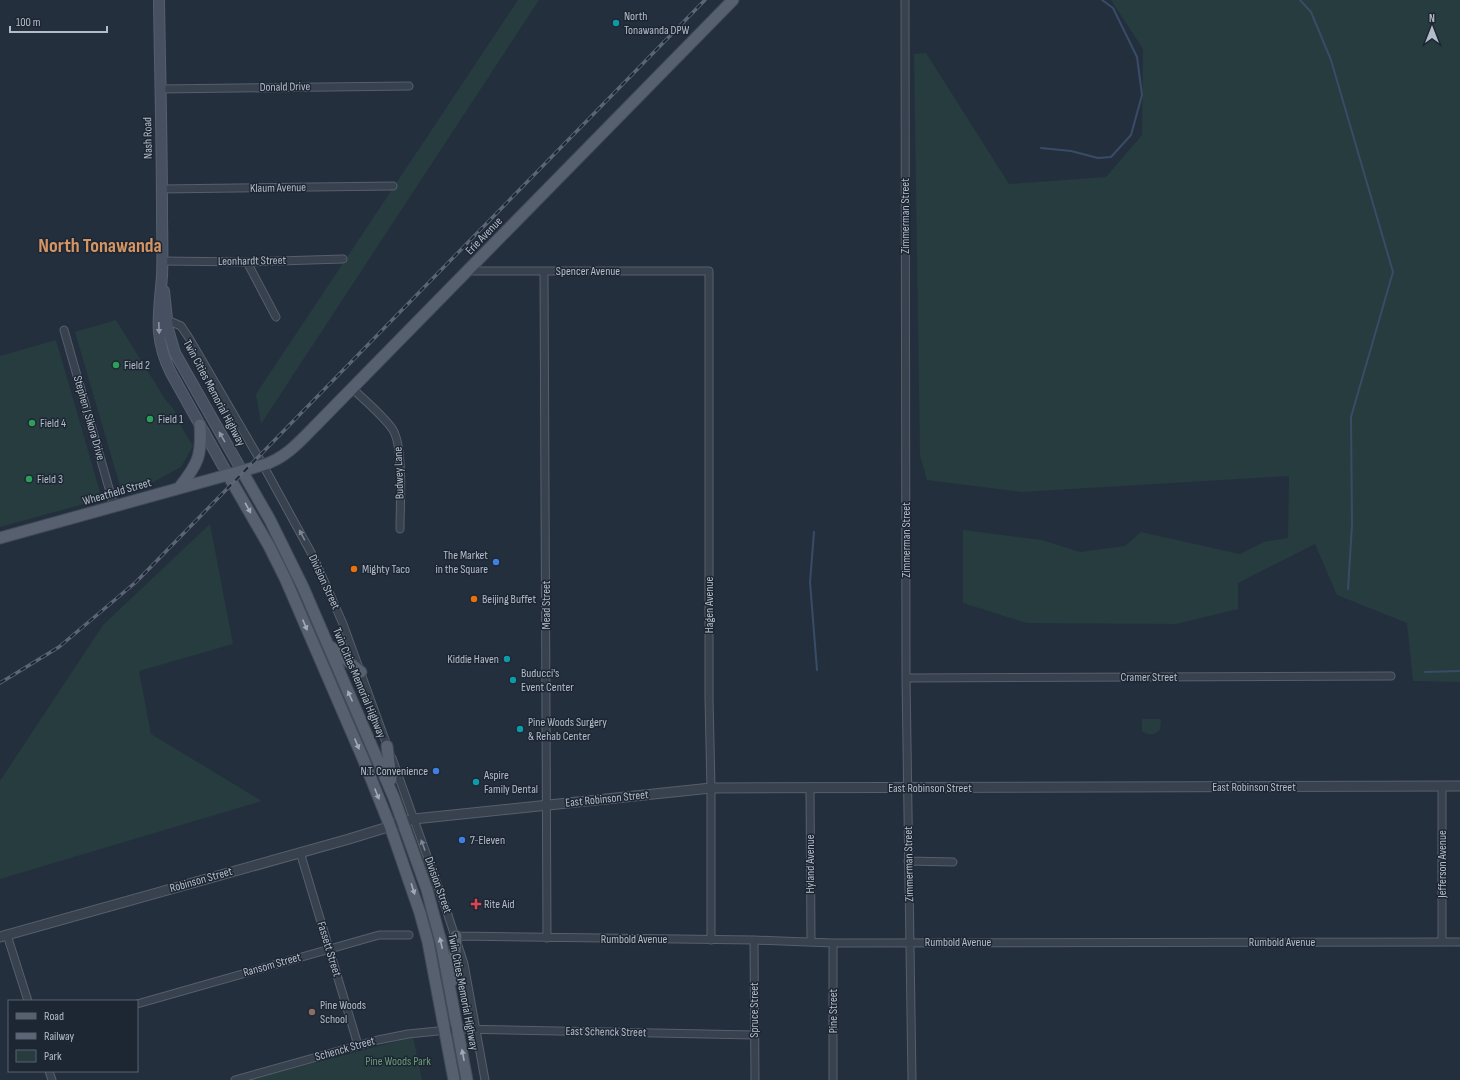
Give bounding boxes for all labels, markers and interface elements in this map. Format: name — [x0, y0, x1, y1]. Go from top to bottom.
scale bar — [10, 8, 107, 34]
north arrow — [1412, 8, 1452, 48]
place label: North Tonawanda DPW — [624, 9, 690, 38]
text: N — [1429, 12, 1435, 25]
text: 100 m — [16, 15, 41, 30]
marker: North Tonawanda DPW — [611, 18, 621, 28]
street label: Donald Drive — [259, 79, 311, 95]
street label: Nash Road — [140, 117, 156, 159]
street label: Zimmerman Street — [898, 178, 913, 254]
street label: Klaum Avenue — [250, 180, 306, 196]
street label: Erie Avenue — [462, 214, 506, 258]
district label: North Tonawanda — [38, 234, 162, 258]
street label: Leonhardt Street — [218, 253, 287, 269]
street label: Spencer Avenue — [556, 264, 620, 279]
one-way arrow — [155, 322, 162, 334]
street label: Twin Cities Memorial Highway — [180, 337, 249, 449]
place label: Field 2 — [124, 358, 150, 373]
marker: Field 2 — [111, 360, 121, 370]
street label: Stephen J Sikora Drive — [70, 374, 108, 462]
place label: Field 1 — [158, 412, 184, 427]
marker: Field 1 — [145, 414, 155, 424]
place label: Field 4 — [40, 416, 66, 431]
marker: Field 4 — [27, 418, 37, 428]
one-way arrow — [219, 431, 226, 443]
street label: Budwey Lane — [391, 446, 407, 499]
place label: Field 3 — [37, 472, 63, 487]
marker: Field 3 — [24, 474, 34, 484]
street label: Wheatfield Street — [81, 475, 153, 509]
street label: Zimmerman Street — [899, 502, 914, 578]
one-way arrow — [244, 503, 251, 514]
one-way arrow — [299, 530, 305, 541]
place label: The Market in the Square — [435, 548, 488, 577]
street label: Division Street — [305, 552, 343, 612]
marker: The Market in the Square — [491, 557, 501, 567]
place label: Mighty Taco — [362, 562, 410, 577]
marker: Mighty Taco — [349, 564, 359, 574]
street label: Hagen Avenue — [702, 576, 717, 633]
street label: Mead Street — [539, 580, 554, 629]
place label: Beijing Buffet — [482, 592, 536, 607]
marker: Beijing Buffet — [469, 594, 479, 604]
one-way arrow — [302, 619, 308, 631]
street label: Twin Cities Memorial Highway — [329, 626, 389, 741]
place label: Kiddie Haven — [447, 652, 499, 667]
marker: Kiddie Haven — [502, 654, 512, 664]
place label: Buducci's Event Center — [521, 666, 574, 695]
street label: Cramer Street — [1121, 670, 1178, 685]
marker: Buducci's Event Center — [508, 675, 518, 685]
one-way arrow — [347, 689, 353, 701]
place label: Pine Woods Surgery & Rehab Center — [528, 715, 607, 744]
marker: Pine Woods Surgery & Rehab Center — [515, 724, 525, 734]
one-way arrow — [354, 739, 360, 750]
place label: N.T. Convenience — [360, 764, 428, 779]
marker: N.T. Convenience — [431, 766, 441, 776]
place label: Aspire Family Dental — [483, 768, 538, 797]
marker: Aspire Family Dental — [471, 777, 481, 787]
street label: East Robinson Street — [1212, 780, 1296, 795]
street label: East Robinson Street — [888, 781, 972, 796]
street label: East Robinson Street — [565, 787, 650, 811]
one-way arrow — [375, 788, 381, 800]
street label: Zimmerman Street — [901, 826, 917, 902]
street label: Jefferson Avenue — [1435, 830, 1450, 899]
place label: 7-Eleven — [470, 833, 505, 848]
street label: Hyland Avenue — [803, 834, 818, 893]
marker: 7-Eleven — [457, 835, 467, 845]
one-way arrow — [420, 838, 426, 850]
street label: Division Street — [421, 855, 455, 916]
street label: Robinson Street — [168, 864, 234, 896]
one-way arrow — [410, 884, 416, 896]
place label: Rite Aid — [484, 897, 514, 912]
marker: Rite Aid — [471, 899, 481, 909]
street label: Fassett Street — [314, 920, 345, 979]
street label: Twin Cities Memorial Highway — [444, 932, 482, 1052]
street label: Rumbold Avenue — [601, 932, 668, 947]
street label: Rumbold Avenue — [925, 935, 992, 950]
street label: Rumbold Avenue — [1249, 935, 1316, 950]
one-way arrow — [438, 937, 444, 949]
street label: Ransom Street — [241, 950, 303, 980]
street label: Spruce Street — [747, 982, 762, 1038]
street label: Pine Street — [826, 988, 841, 1033]
place label: Pine Woods School — [320, 998, 366, 1027]
legend — [8, 1000, 138, 1072]
marker: Pine Woods School — [307, 1007, 317, 1017]
text: Road — [44, 1009, 64, 1024]
street label: East Schenck Street — [565, 1024, 647, 1040]
text: Railway — [44, 1029, 75, 1044]
street label: Schenck Street — [313, 1033, 377, 1065]
one-way arrow — [459, 1048, 465, 1061]
text: Park — [44, 1049, 62, 1064]
park label: Pine Woods Park — [365, 1054, 431, 1069]

